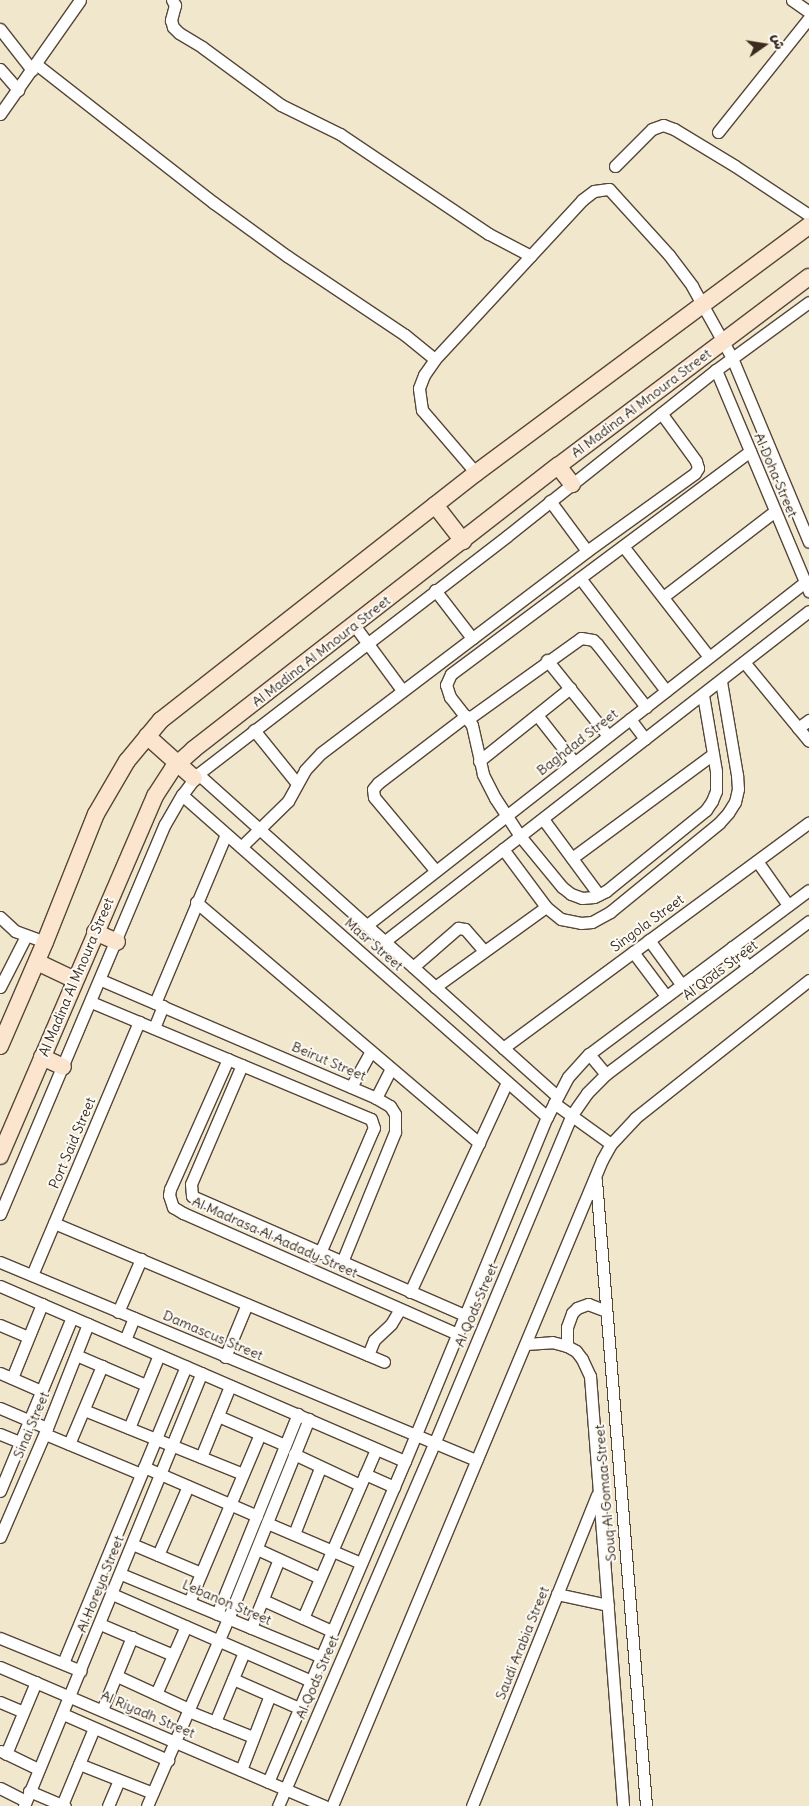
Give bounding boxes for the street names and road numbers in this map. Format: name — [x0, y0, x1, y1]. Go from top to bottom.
street label: Al Madina Al Mnoura Street — [568, 345, 714, 461]
street label: Al Doha Street — [751, 430, 801, 520]
street label: Al Madina Al Mnoura Street — [249, 592, 393, 710]
street label: Baghdad Street — [533, 705, 621, 779]
street label: Singola Street — [607, 891, 687, 955]
street label: Al Madina Al Mnoura Street — [35, 895, 117, 1059]
street label: Masr Street — [341, 914, 407, 974]
street label: Al Qods Street — [679, 936, 761, 1004]
street label: Beirut Street — [289, 1038, 369, 1084]
street label: Port Said Street — [45, 1095, 99, 1191]
street label: Al Madrasa Al Aadady Street — [190, 1193, 360, 1281]
street label: Al Qods Street — [451, 1261, 501, 1349]
street label: Damascus Street — [161, 1306, 265, 1364]
street label: Sinai Street — [9, 1389, 53, 1461]
street label: Souq Al Gomaa Street — [591, 1424, 619, 1562]
street label: Al Horeya Street — [73, 1533, 127, 1635]
street label: Lebanon Street — [180, 1576, 274, 1628]
street label: Saudi Arabia Street — [492, 1584, 552, 1702]
street label: Al Qods Street — [292, 1633, 342, 1721]
street label: Al Riyadh Street — [99, 1687, 197, 1741]

